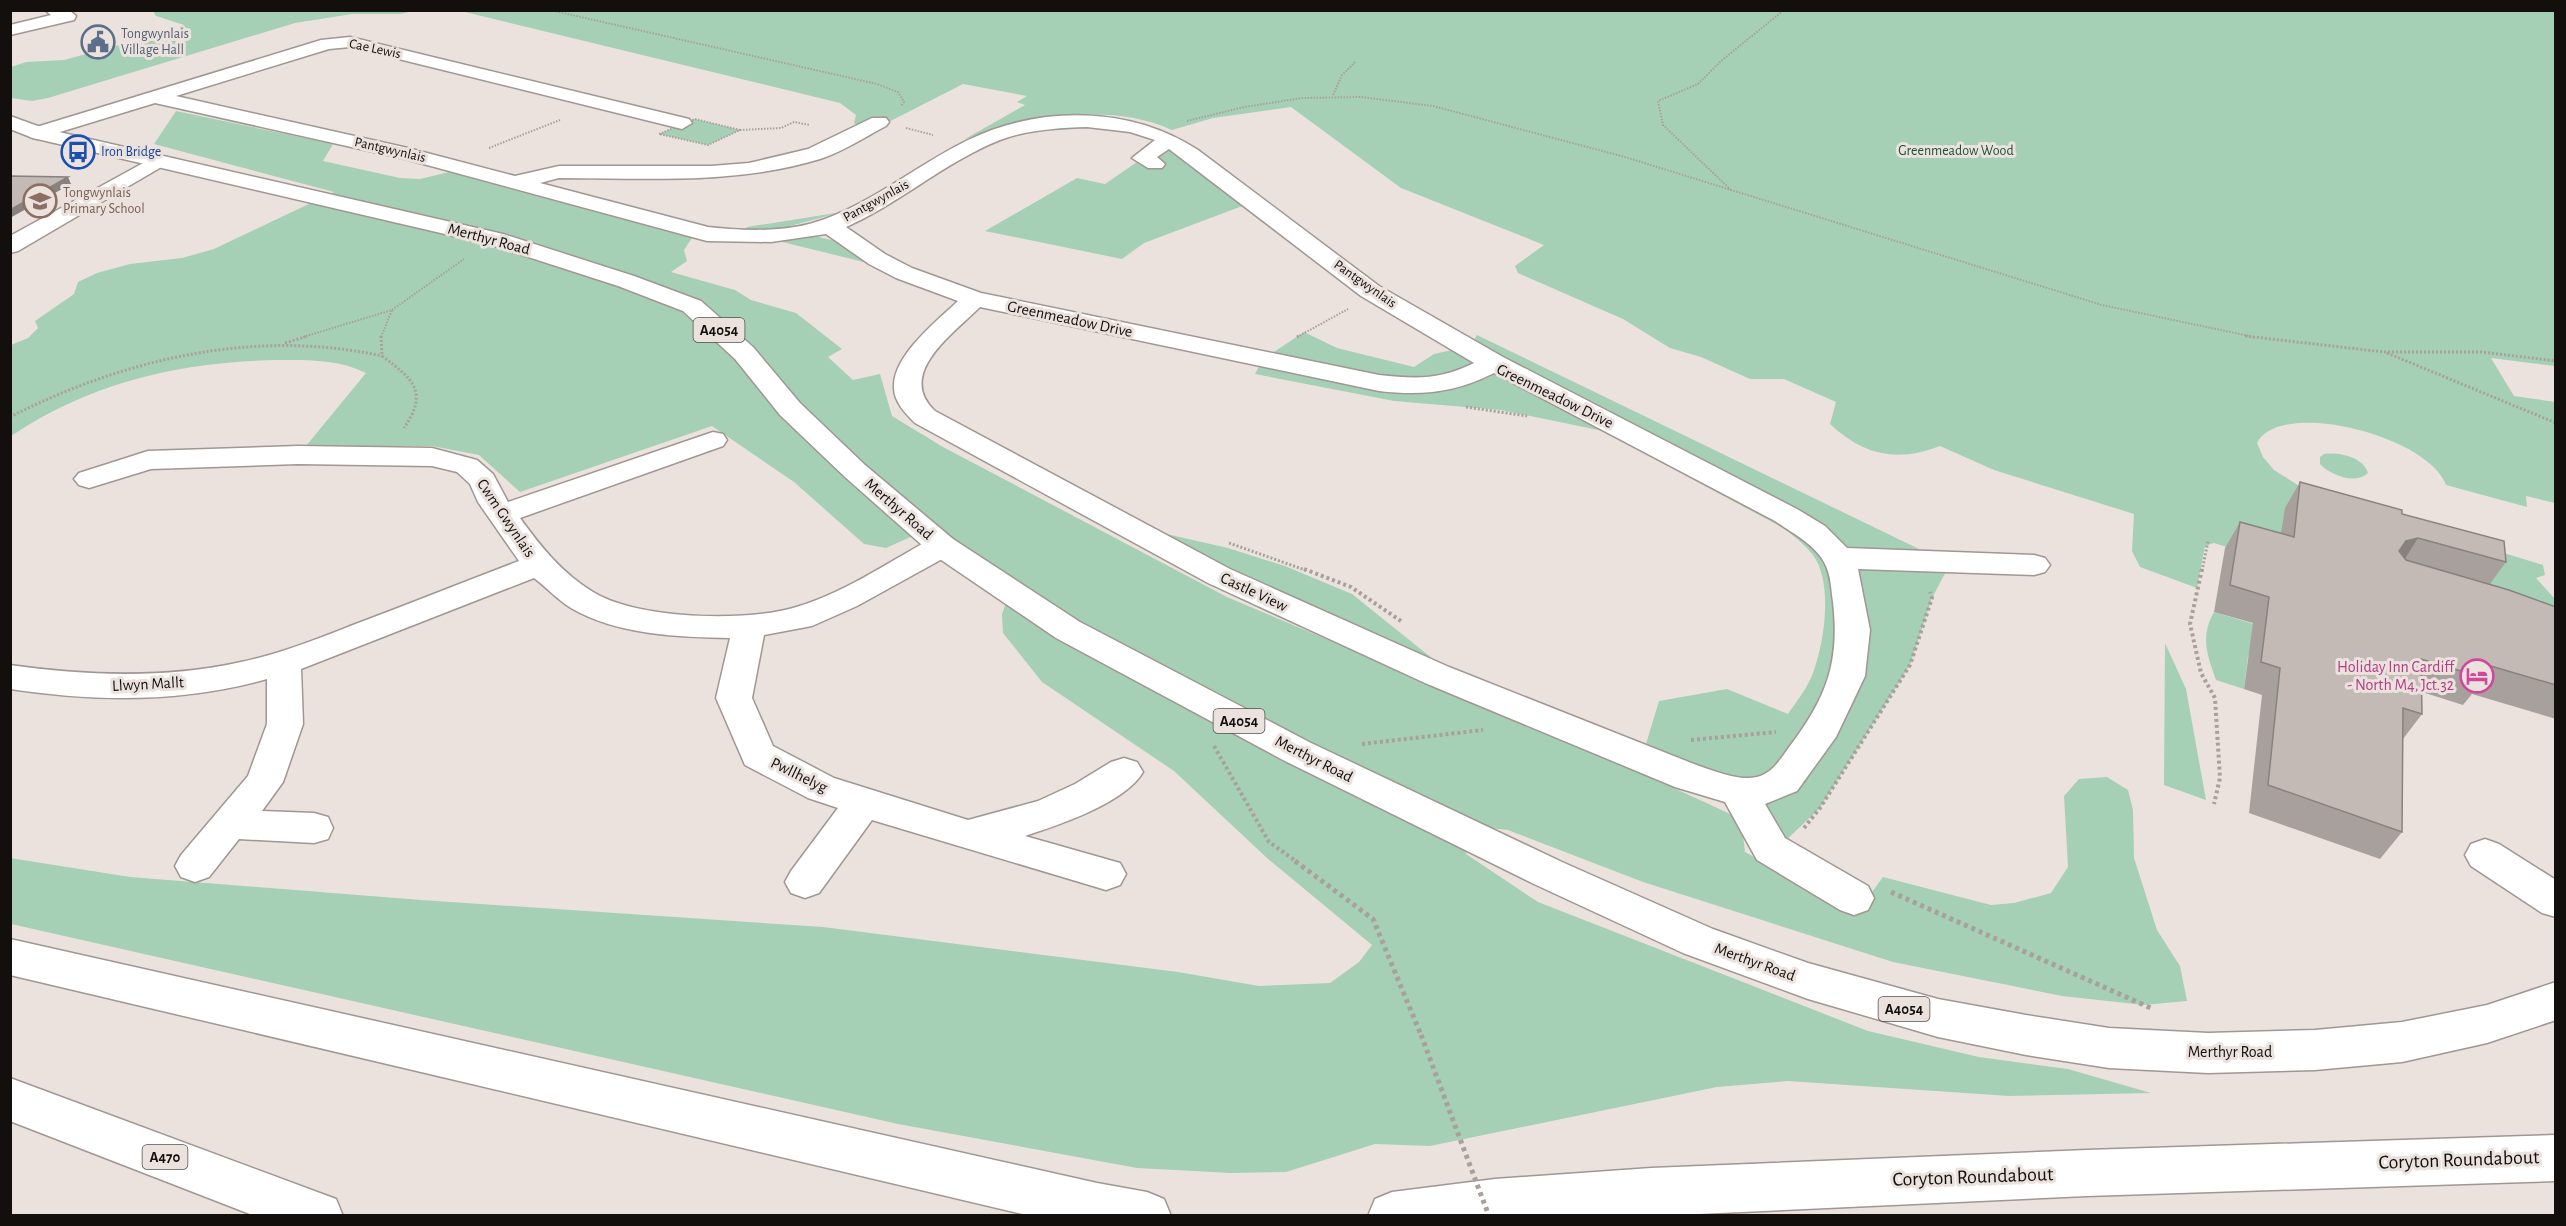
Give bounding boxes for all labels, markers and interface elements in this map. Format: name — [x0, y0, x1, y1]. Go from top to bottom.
public building icon: Tongwynlais Village Hall — [80, 24, 116, 60]
place label: Tongwynlais Village Hall — [121, 27, 189, 57]
street label: Cae Lewis — [348, 37, 402, 61]
bus stop icon: Iron Bridge — [60, 134, 96, 170]
street label: Pantgwynlais — [353, 135, 427, 165]
park label: Greenmeadow Wood — [1898, 144, 2014, 158]
place label: Iron Bridge — [101, 145, 161, 159]
street label: Pantgwynlais — [841, 177, 911, 225]
school or university icon: Tongwynlais Primary School — [22, 183, 58, 219]
place label: Tongwynlais Primary School — [63, 186, 145, 216]
street label: Merthyr Road — [446, 220, 532, 259]
street label: Pantgwynlais — [1331, 257, 1399, 311]
street label: Greenmeadow Drive — [1006, 298, 1134, 340]
road number: A4054 — [694, 318, 744, 342]
street label: Greenmeadow Drive — [1494, 361, 1616, 431]
street label: Merthyr Road — [861, 475, 936, 543]
street label: Cwm Gwynlais — [473, 476, 538, 561]
street label: Castle View — [1218, 570, 1290, 615]
hotel icon: Holiday Inn Cardiff - North M4, Jct.32 — [2459, 658, 2495, 694]
place label: Holiday Inn Cardiff - North M4, Jct.32 — [2337, 659, 2455, 693]
street label: Llwyn Mallt — [112, 674, 184, 695]
road number: A4054 — [1214, 709, 1264, 733]
street label: Merthyr Road — [1272, 733, 1355, 786]
street label: Pwllhelyg — [768, 754, 830, 797]
street label: Merthyr Road — [1712, 940, 1797, 985]
road number: A4054 — [1878, 997, 1930, 1021]
street label: Merthyr Road — [2188, 1044, 2272, 1061]
road number: A470 — [142, 1145, 188, 1169]
street label: Coryton Roundabout — [2378, 1147, 2540, 1173]
street label: Coryton Roundabout — [1892, 1164, 2054, 1190]

